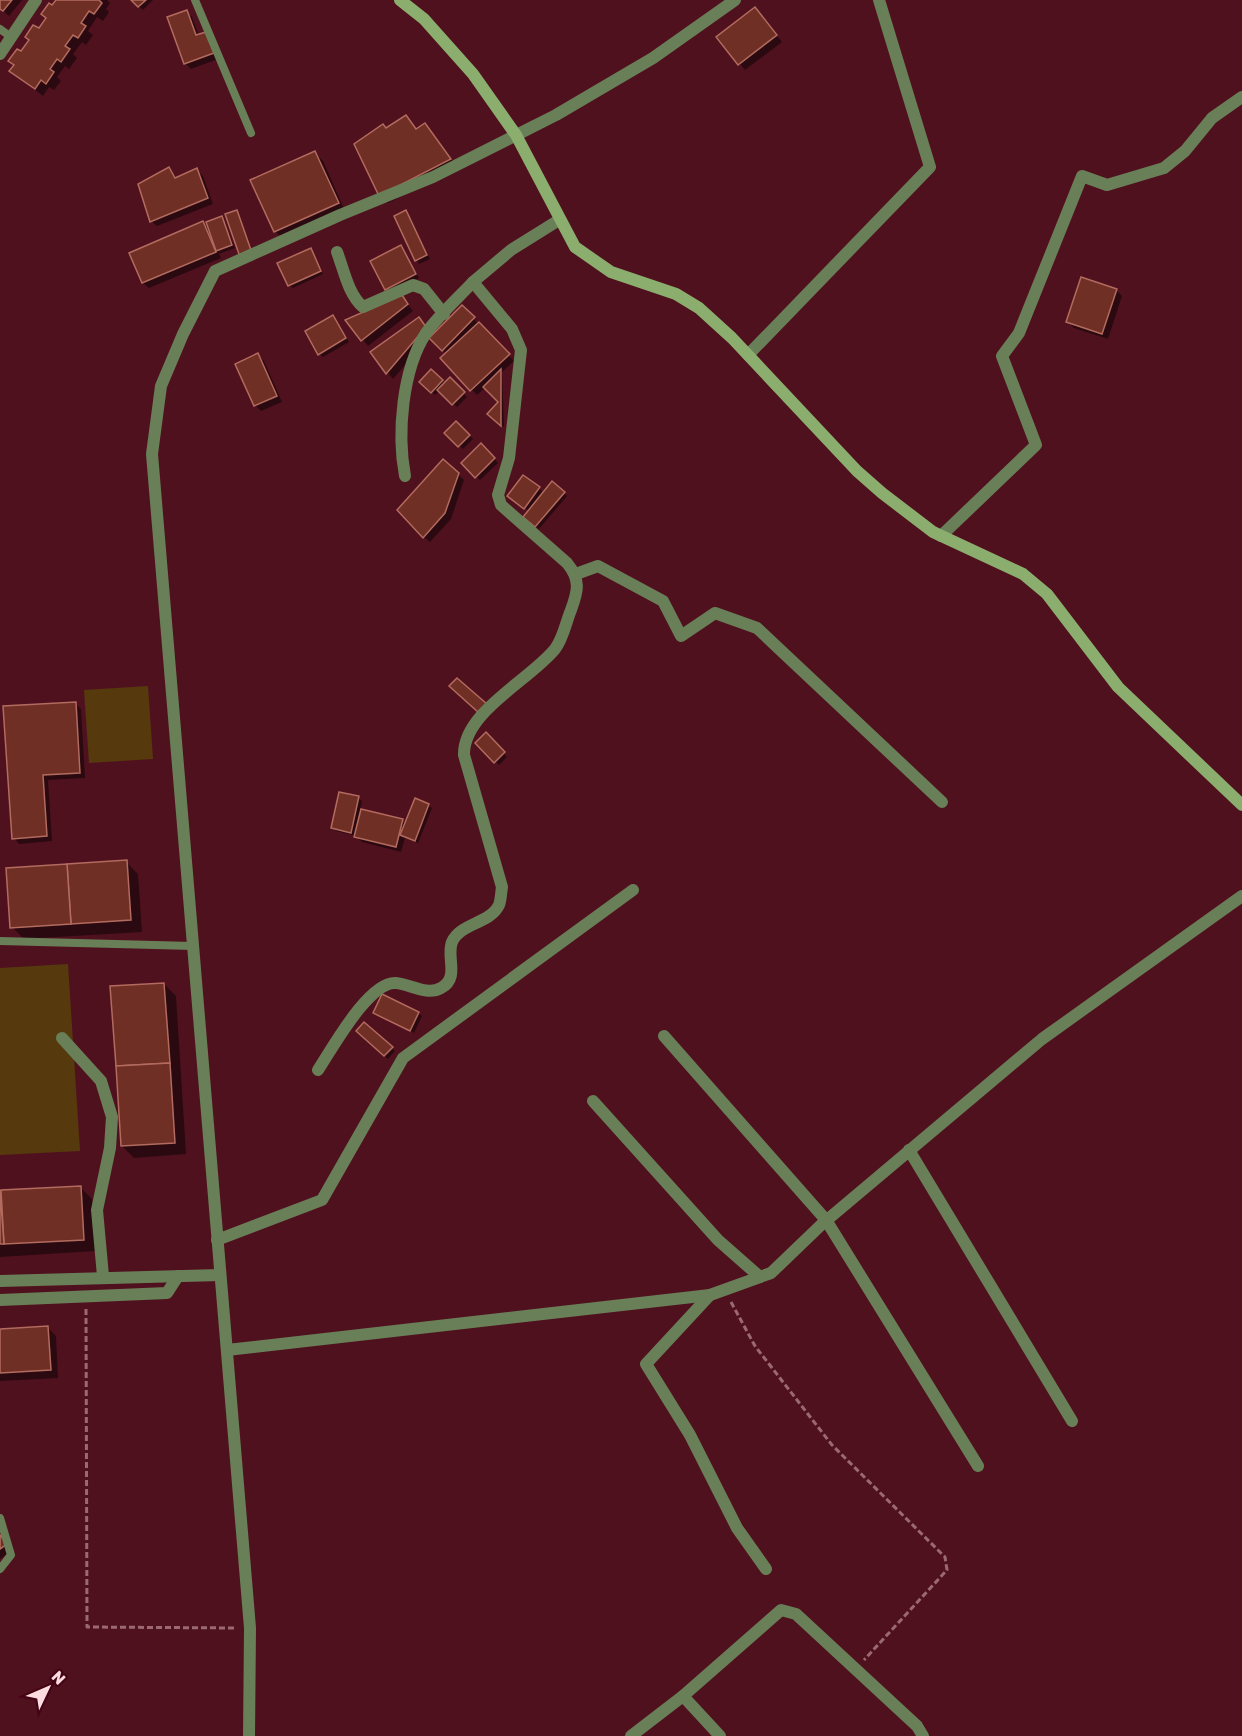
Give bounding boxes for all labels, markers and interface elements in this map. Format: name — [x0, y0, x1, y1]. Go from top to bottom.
north arrow — [18, 1658, 78, 1718]
text: N — [48, 1667, 69, 1689]

